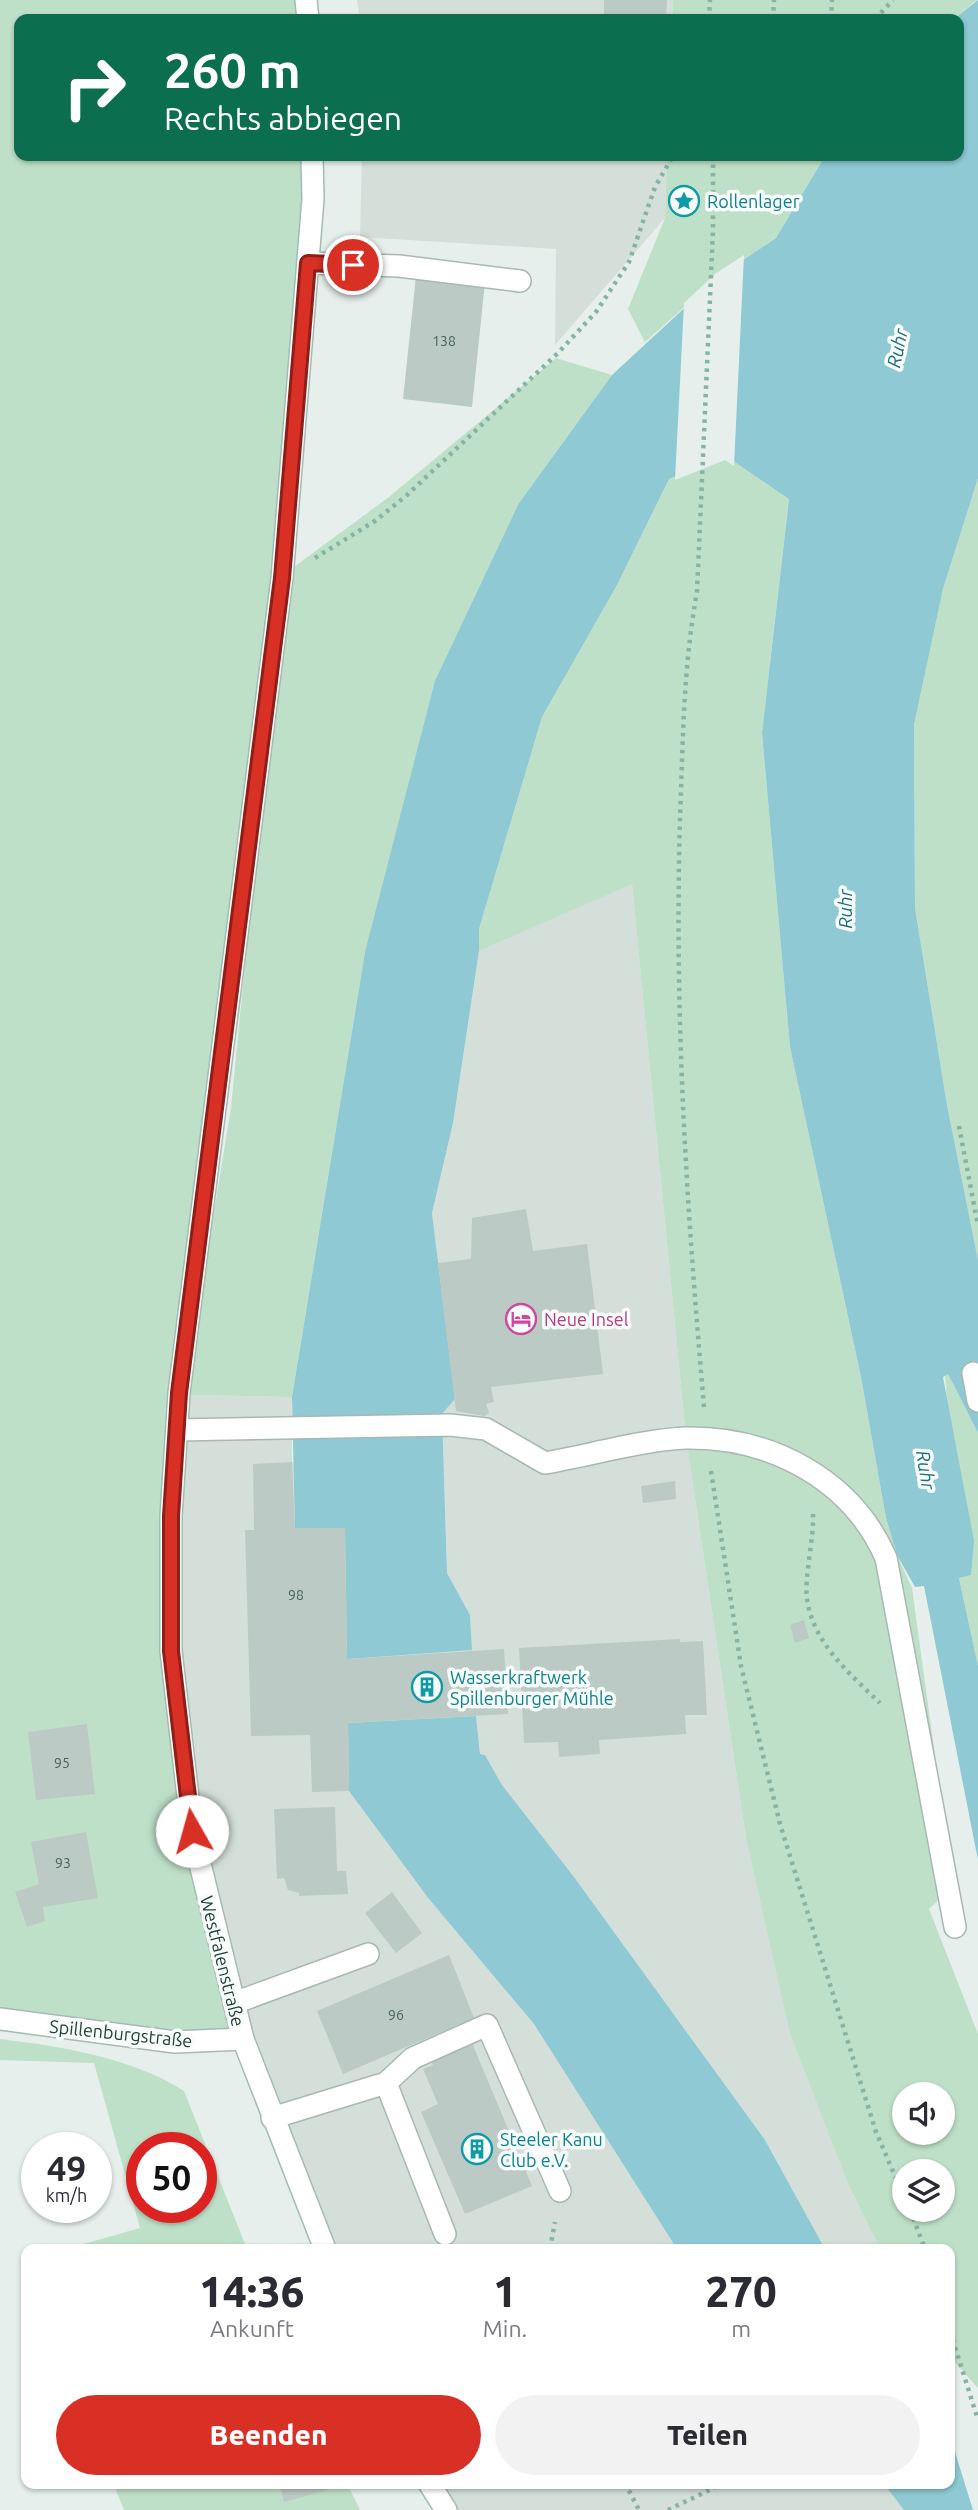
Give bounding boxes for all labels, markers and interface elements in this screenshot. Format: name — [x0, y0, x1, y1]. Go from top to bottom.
icon: right — [49, 42, 140, 133]
text: 260 m — [164, 42, 301, 97]
text: Rechts abbiegen — [164, 100, 402, 136]
place icon: Rollenlager — [667, 184, 701, 218]
place label: Rollenlager — [707, 191, 800, 211]
pin — [323, 235, 383, 295]
icon: arrive — [334, 246, 372, 284]
water label: Ruhr — [882, 326, 912, 370]
house number: 138 — [432, 333, 456, 349]
water label: Ruhr — [834, 888, 856, 929]
hotel icon: Neue Insel — [504, 1302, 538, 1336]
place label: Neue Insel — [544, 1309, 629, 1329]
water label: Ruhr — [912, 1449, 940, 1492]
house number: 98 — [288, 1587, 304, 1603]
place label: Wasserkraftwerk Spillenburger Mühle — [450, 1667, 614, 1708]
building icon: Wasserkraftwerk Spillenburger Mühle — [410, 1670, 444, 1704]
house number: 95 — [54, 1755, 70, 1771]
position arrow — [155, 1794, 229, 1868]
house number: 93 — [55, 1855, 71, 1871]
street label: Westfalenstraße — [197, 1894, 249, 2028]
house number: 96 — [388, 2007, 404, 2023]
street label: Spillenburgstraße — [49, 2016, 193, 2050]
map controls — [892, 2082, 955, 2222]
button: sound — [892, 2082, 955, 2145]
place label: Steeler Kanu Club e.V. — [500, 2129, 603, 2170]
speed limit sign: 50 — [126, 2132, 217, 2223]
building icon: Steeler Kanu Club e.V. — [460, 2132, 494, 2166]
text: 49 — [47, 2148, 86, 2188]
button: layers — [892, 2159, 955, 2222]
text: km/h — [46, 2185, 87, 2205]
text: 14:36 — [199, 2268, 304, 2315]
text: 1 — [493, 2268, 517, 2315]
text: 270 — [706, 2268, 777, 2315]
text: Ankunft — [210, 2316, 294, 2341]
text: Min. — [483, 2316, 527, 2341]
text: m — [731, 2316, 751, 2341]
button: Beenden — [56, 2395, 481, 2475]
button: Teilen — [495, 2395, 920, 2475]

